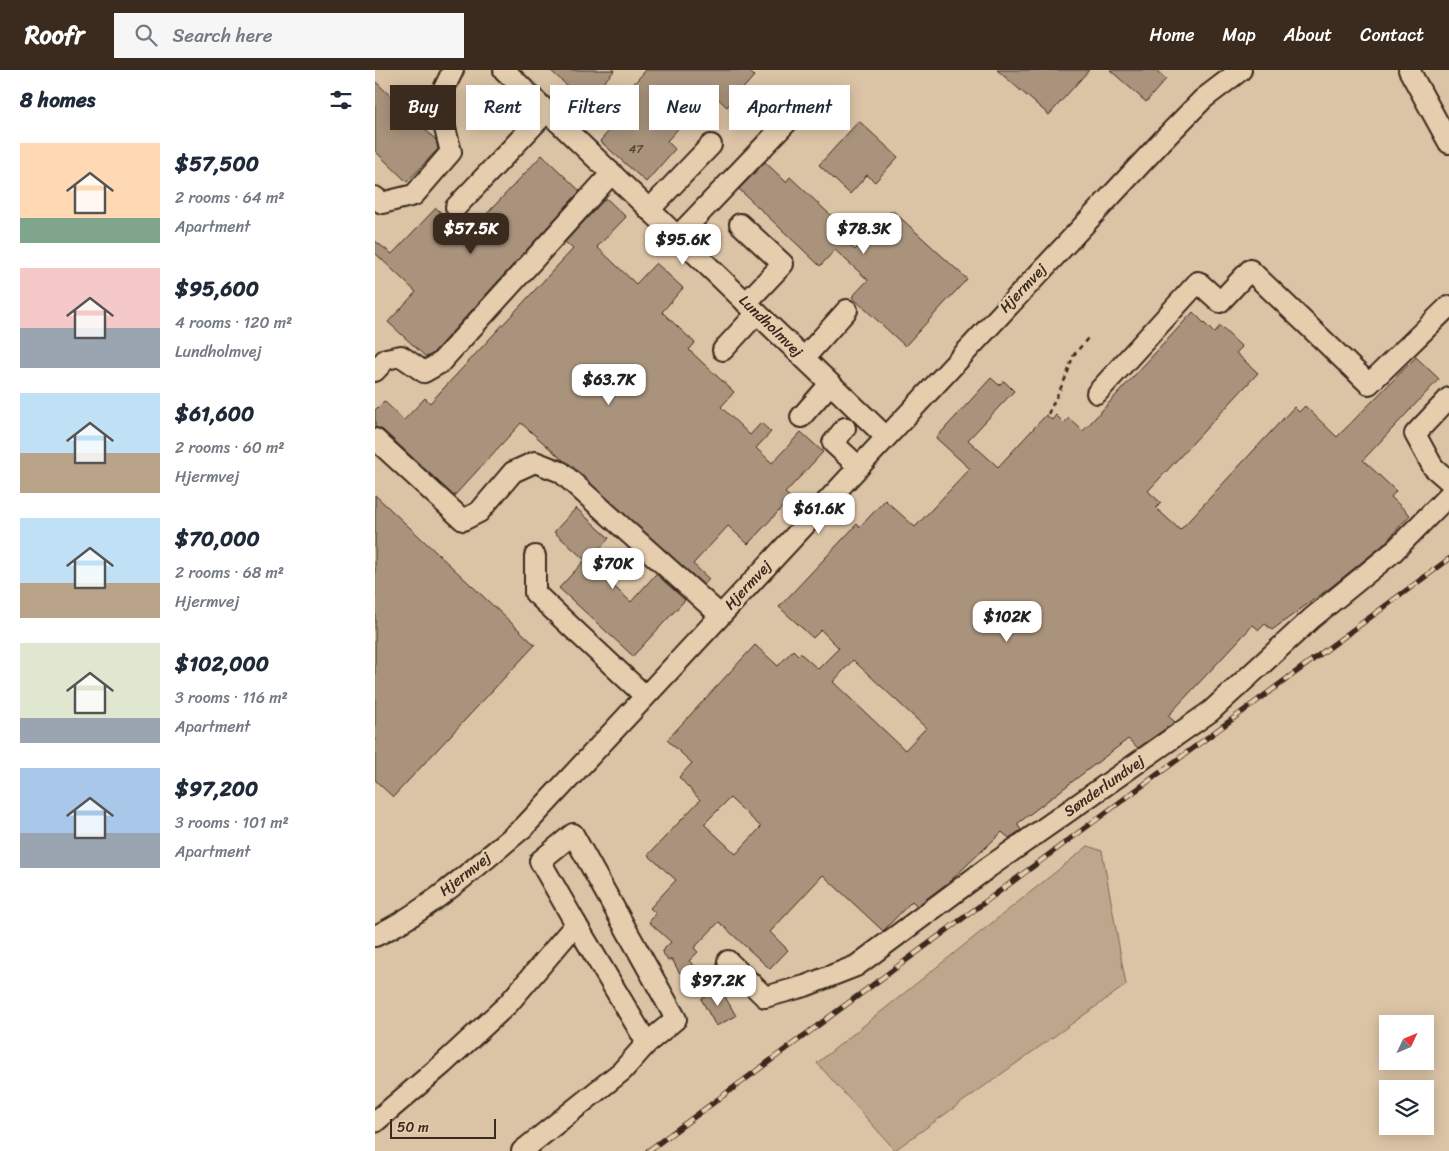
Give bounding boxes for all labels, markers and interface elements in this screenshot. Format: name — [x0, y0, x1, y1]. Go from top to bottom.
search box — [114, 13, 464, 58]
text: Roofr — [25, 14, 84, 56]
text: Search here — [172, 19, 273, 52]
text: Home — [1150, 19, 1195, 51]
text: Map — [1223, 19, 1256, 51]
text: About — [1284, 19, 1332, 51]
text: Contact — [1360, 19, 1424, 51]
icon: search — [132, 21, 160, 49]
text: 8 homes — [20, 81, 95, 119]
chip: Buy — [390, 85, 456, 130]
chip: Rent — [466, 85, 540, 130]
chip: Filters — [550, 85, 639, 130]
chip: New — [649, 85, 719, 130]
chip: Apartment — [729, 85, 850, 130]
icon: filters — [327, 86, 355, 114]
house number: 47 — [629, 138, 644, 160]
text: $57,500 — [175, 145, 259, 183]
icon: home — [60, 163, 120, 223]
text: 2 rooms · 64 m² — [175, 183, 285, 212]
text: Apartment — [175, 212, 251, 241]
pin: $57.5K — [430, 212, 512, 255]
pin: $78.3K — [823, 212, 905, 255]
text: $57.5K — [444, 214, 498, 243]
text: $78.3K — [838, 214, 890, 243]
pin: $95.6K — [642, 224, 724, 266]
text: $95.6K — [656, 225, 710, 254]
street label: Hjermvej — [993, 257, 1053, 319]
text: $95,600 — [175, 270, 259, 308]
icon: home — [60, 288, 120, 348]
street label: Lundholmvej — [733, 288, 809, 364]
text: 4 rooms · 120 m² — [175, 308, 292, 337]
text: Lundholmvej — [175, 337, 262, 366]
pin: $63.7K — [568, 364, 650, 406]
text: $63.7K — [583, 365, 635, 394]
text: $61,600 — [175, 395, 254, 433]
icon: home — [60, 413, 120, 473]
text: 2 rooms · 60 m² — [175, 433, 285, 462]
text: Hjermvej — [175, 462, 239, 491]
pin: $61.6K — [778, 492, 860, 535]
text: $61.6K — [794, 494, 844, 523]
text: $70,000 — [175, 520, 260, 558]
icon: home — [60, 538, 120, 598]
pin: $70K — [583, 548, 643, 590]
text: $70K — [593, 549, 633, 578]
street label: Hjermvej — [718, 554, 778, 616]
text: 2 rooms · 68 m² — [175, 558, 284, 587]
text: Hjermvej — [175, 587, 239, 616]
pin: $102K — [972, 600, 1042, 643]
text: $102K — [984, 602, 1030, 631]
text: $102,000 — [175, 645, 269, 683]
icon: home — [60, 663, 120, 723]
text: 3 rooms · 116 m² — [175, 683, 288, 712]
text: Apartment — [175, 712, 251, 741]
street label: Sønderlundvej — [1058, 748, 1150, 824]
text: $97,200 — [175, 770, 258, 808]
icon: home — [60, 788, 120, 848]
text: 3 rooms · 101 m² — [175, 808, 289, 837]
text: Apartment — [175, 837, 251, 866]
street label: Hjermvej — [433, 845, 497, 903]
pin: $97.2K — [677, 964, 759, 1007]
text: $97.2K — [691, 966, 745, 995]
north arrow — [1379, 1015, 1434, 1070]
map controls — [1379, 1015, 1434, 1135]
button: layers — [1379, 1080, 1434, 1135]
text: 50 m — [397, 1115, 429, 1140]
scale bar — [390, 1116, 496, 1139]

